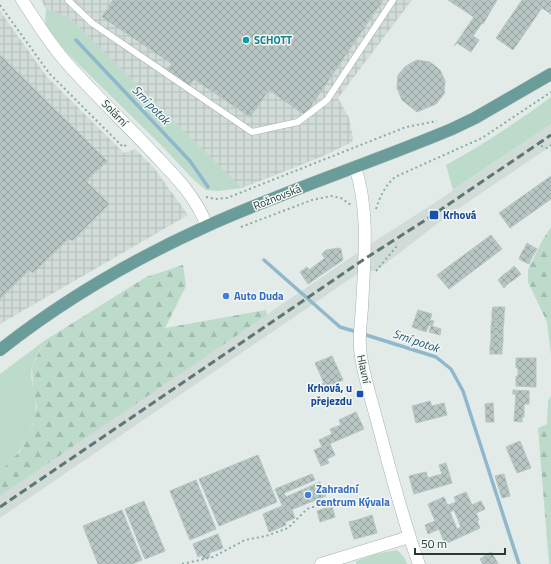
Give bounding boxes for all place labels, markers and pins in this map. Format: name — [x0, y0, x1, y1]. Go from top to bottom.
place label: SCHOTT — [254, 32, 292, 48]
marker: SCHOTT — [241, 35, 251, 45]
place label: Krhová — [443, 207, 477, 223]
marker: Krhová — [428, 209, 440, 221]
place label: Auto Duda — [234, 288, 284, 304]
marker: Auto Duda — [221, 291, 231, 301]
place label: Krhová, u přejezdu — [307, 380, 352, 409]
marker: Krhová, u přejezdu — [355, 389, 365, 399]
place label: Zahradní centrum Kývala — [316, 481, 390, 510]
marker: Zahradní centrum Kývala — [303, 490, 313, 500]

